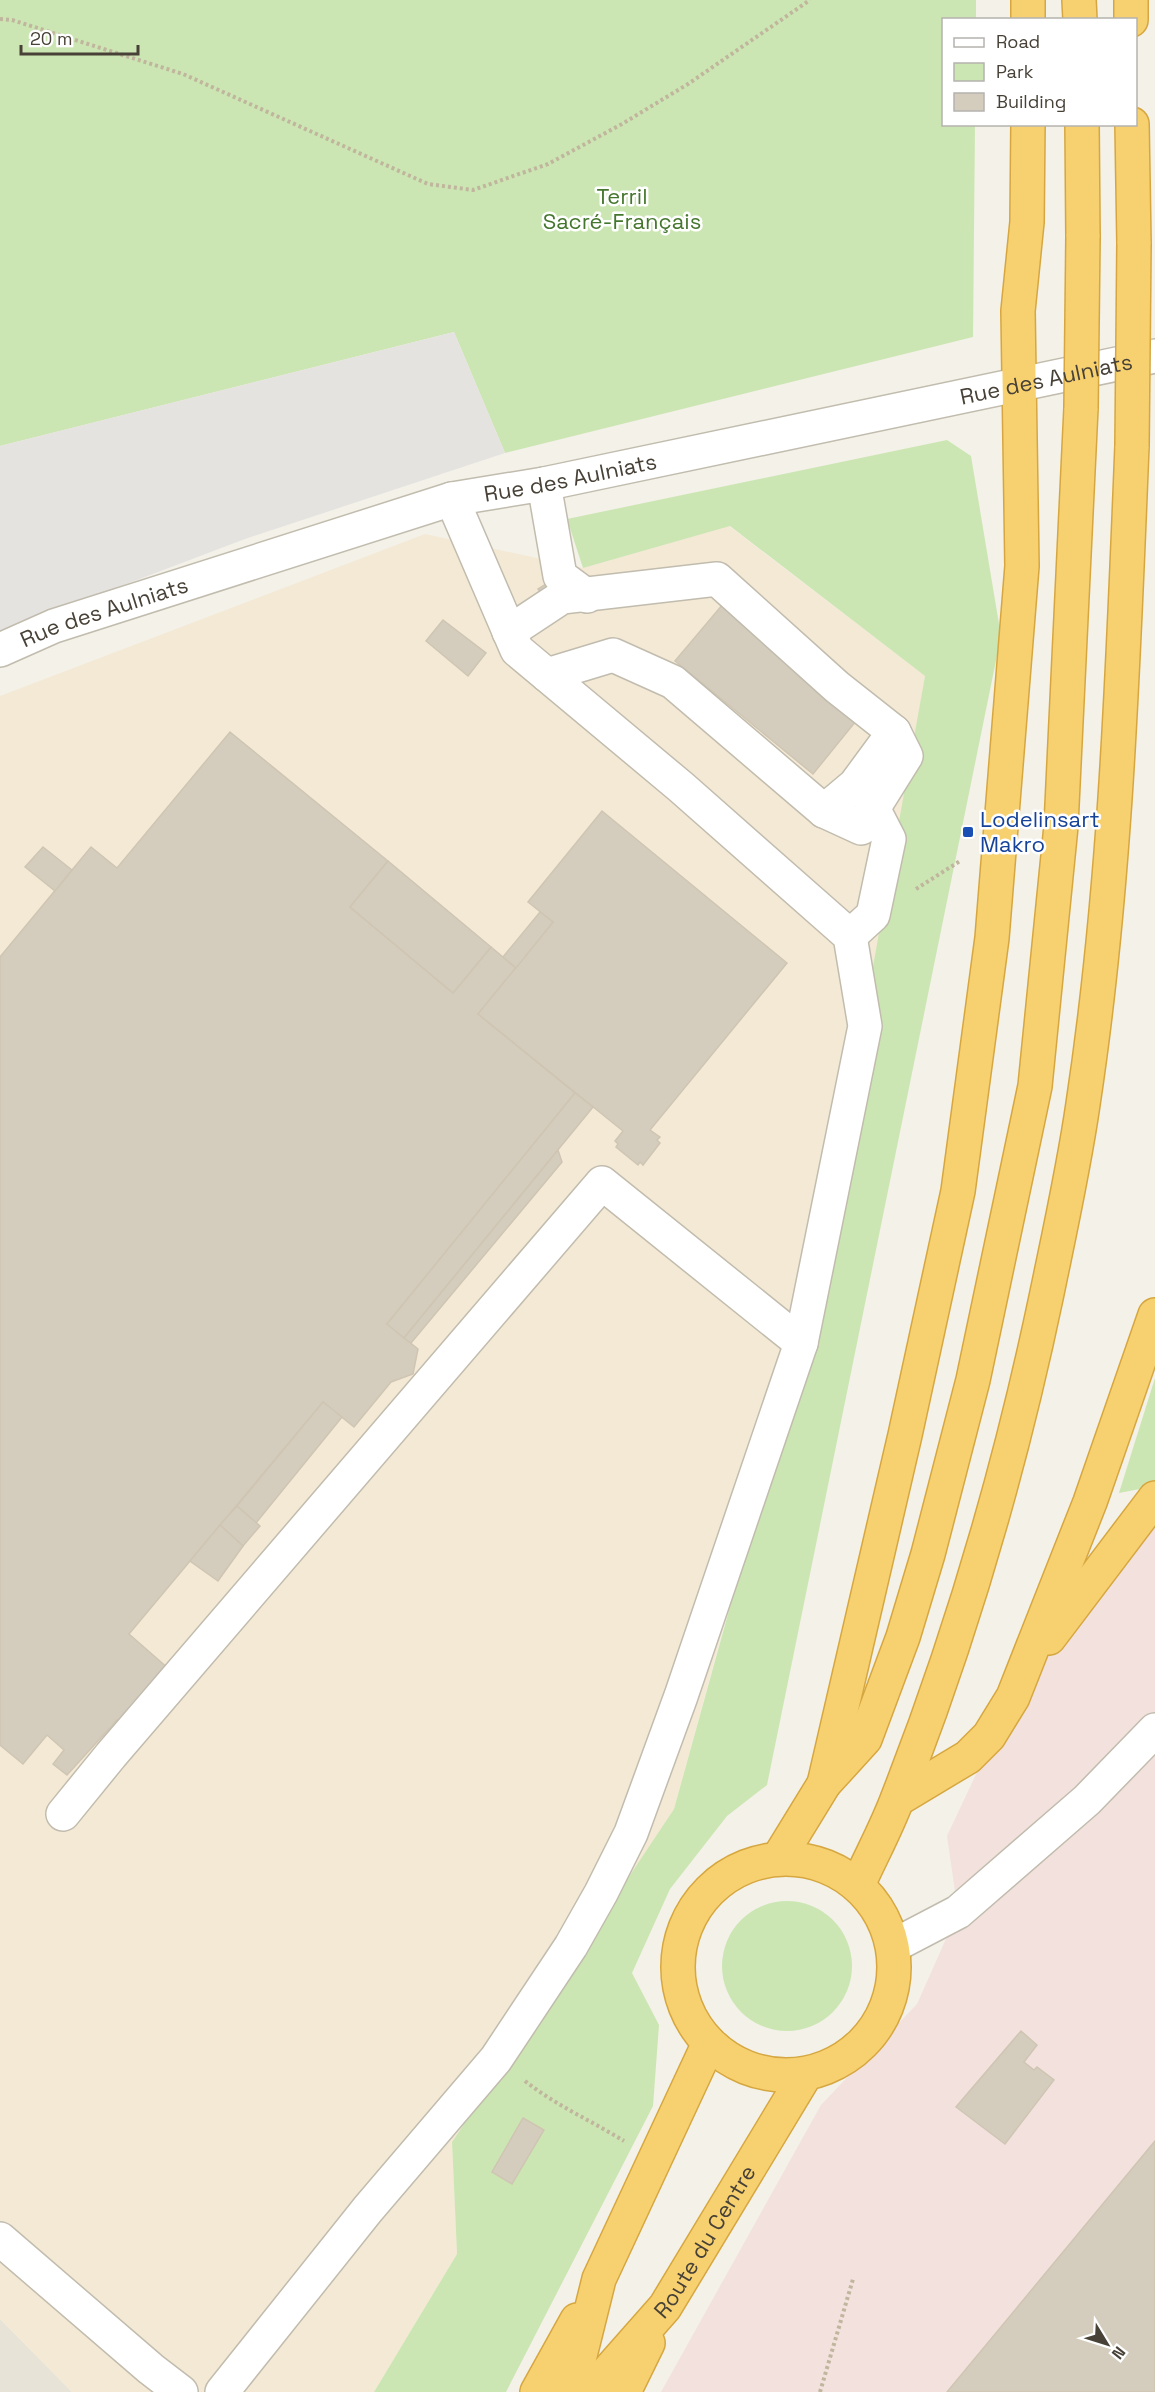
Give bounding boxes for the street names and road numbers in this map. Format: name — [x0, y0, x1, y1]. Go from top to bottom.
street label: Rue des Aulniats — [957, 347, 1135, 411]
street label: Rue des Aulniats — [482, 447, 659, 508]
street label: Rue des Aulniats — [16, 570, 191, 653]
street label: Route du Centre — [648, 2160, 762, 2324]

